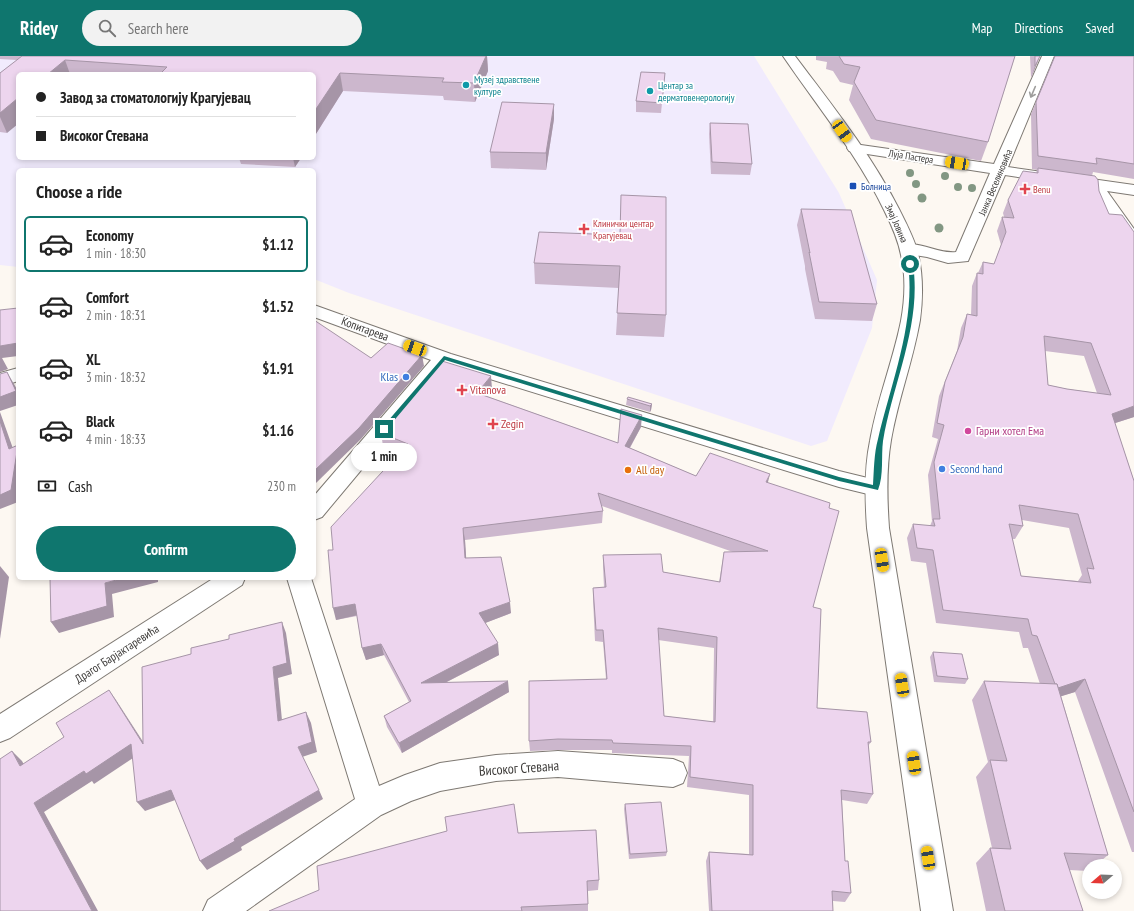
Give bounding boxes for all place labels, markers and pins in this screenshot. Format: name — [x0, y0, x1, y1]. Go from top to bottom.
place label: Музеј здравствене културе — [474, 73, 540, 98]
place label: Центар за дерматовенерологију — [658, 79, 735, 104]
marker: Музеј здравствене културе — [461, 80, 471, 90]
marker: Центар за дерматовенерологију — [645, 86, 655, 96]
place label: Болница — [861, 180, 891, 193]
marker: Болница — [848, 181, 858, 191]
place label: Benu — [1033, 183, 1051, 196]
marker: Benu — [1020, 184, 1030, 194]
place label: Клинички центар Крагујевац — [593, 217, 654, 242]
marker: Клинички центар Крагујевац — [578, 223, 590, 235]
place label: Klas — [380, 369, 398, 384]
marker: Klas — [401, 372, 411, 382]
place label: Vitanova — [469, 382, 506, 397]
marker: Vitanova — [457, 385, 467, 395]
place label: Zegin — [501, 416, 524, 431]
marker: Zegin — [488, 419, 498, 429]
place label: Гарни хотел Ема — [976, 423, 1044, 438]
marker: Гарни хотел Ема — [963, 426, 973, 436]
place label: Second hand — [950, 461, 1003, 476]
place label: All day — [636, 462, 665, 477]
marker: Second hand — [937, 464, 947, 474]
marker: All day — [623, 465, 633, 475]

